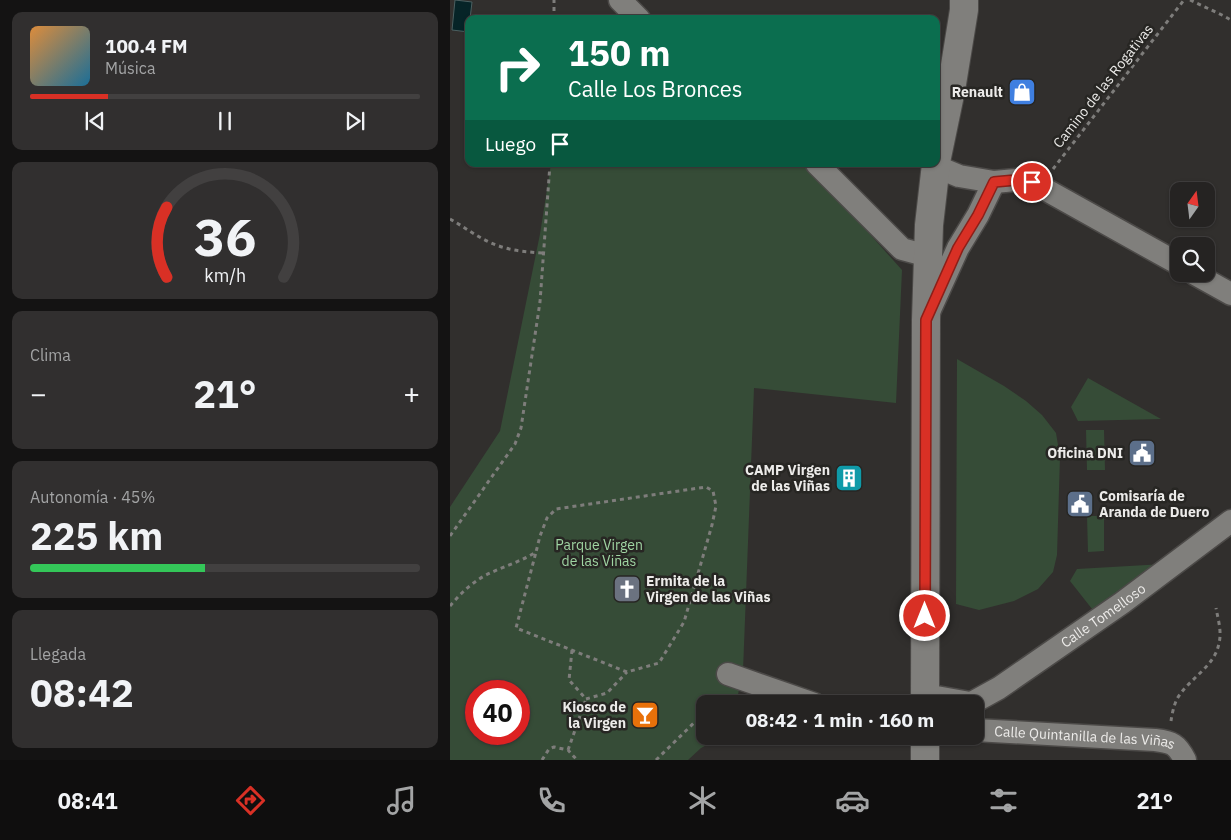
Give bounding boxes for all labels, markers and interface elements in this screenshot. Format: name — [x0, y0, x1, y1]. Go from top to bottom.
street label: Camino de las Rogativas — [1049, 20, 1157, 152]
text: 150 m — [568, 30, 671, 76]
text: 100.4 FM — [105, 34, 188, 58]
icon: right — [485, 35, 550, 100]
text: Música — [105, 58, 155, 78]
text: Calle Los Bronces — [568, 74, 742, 103]
shop icon: Renault — [1007, 77, 1037, 107]
place label: Renault — [952, 83, 1003, 101]
icon: previous — [81, 107, 109, 135]
icon: pause — [211, 107, 239, 135]
icon: next — [341, 107, 369, 135]
icon: arrive — [546, 130, 574, 158]
text: Luego — [485, 132, 536, 156]
pin — [1011, 161, 1053, 203]
icon: arrive — [1018, 168, 1046, 196]
north arrow — [1170, 182, 1215, 228]
map controls — [1170, 182, 1215, 282]
text: 36 — [194, 203, 256, 270]
button: search — [1170, 237, 1215, 282]
text: km/h — [204, 264, 246, 287]
text: Clima — [30, 345, 71, 365]
text: 21° — [193, 369, 257, 418]
text: − — [30, 375, 47, 412]
text: + — [403, 375, 420, 412]
public building icon: Oficina DNI — [1127, 438, 1157, 468]
place label: Oficina DNI — [1047, 444, 1123, 462]
place label: CAMP Virgen de las Viñas — [745, 461, 830, 495]
building icon: CAMP Virgen de las Viñas — [834, 463, 864, 493]
text: Autonomía · 45% — [30, 487, 155, 507]
place label: Comisaría de Aranda de Duero — [1099, 487, 1209, 521]
public building icon: Comisaría de Aranda de Duero — [1065, 489, 1095, 519]
text: 225 km — [30, 511, 163, 560]
park label: Parque Virgen de las Viñas — [555, 536, 643, 570]
place label: Ermita de la Virgen de las Viñas — [646, 572, 770, 606]
church icon: Ermita de la Virgen de las Viñas — [612, 574, 642, 604]
street label: Calle Tomelloso — [1057, 579, 1149, 652]
position arrow — [898, 589, 950, 641]
text: Llegada — [30, 644, 86, 664]
text: 08:42 — [30, 668, 134, 717]
speed limit sign: 40 — [465, 680, 530, 745]
place label: Kiosco de la Virgen — [563, 698, 626, 732]
bar icon: Kiosco de la Virgen — [630, 700, 660, 730]
text: 08:42 · 1 min · 160 m — [746, 708, 934, 732]
street label: Calle Quintanilla de las Viñas — [994, 722, 1179, 753]
icon: directions — [233, 783, 268, 818]
icon: music — [384, 783, 419, 818]
icon: phone — [534, 783, 569, 818]
icon: climate — [685, 783, 720, 818]
icon: car — [835, 783, 870, 818]
icon: filters — [986, 783, 1021, 818]
text: 08:41 — [58, 786, 118, 815]
text: 21° — [1136, 786, 1173, 815]

